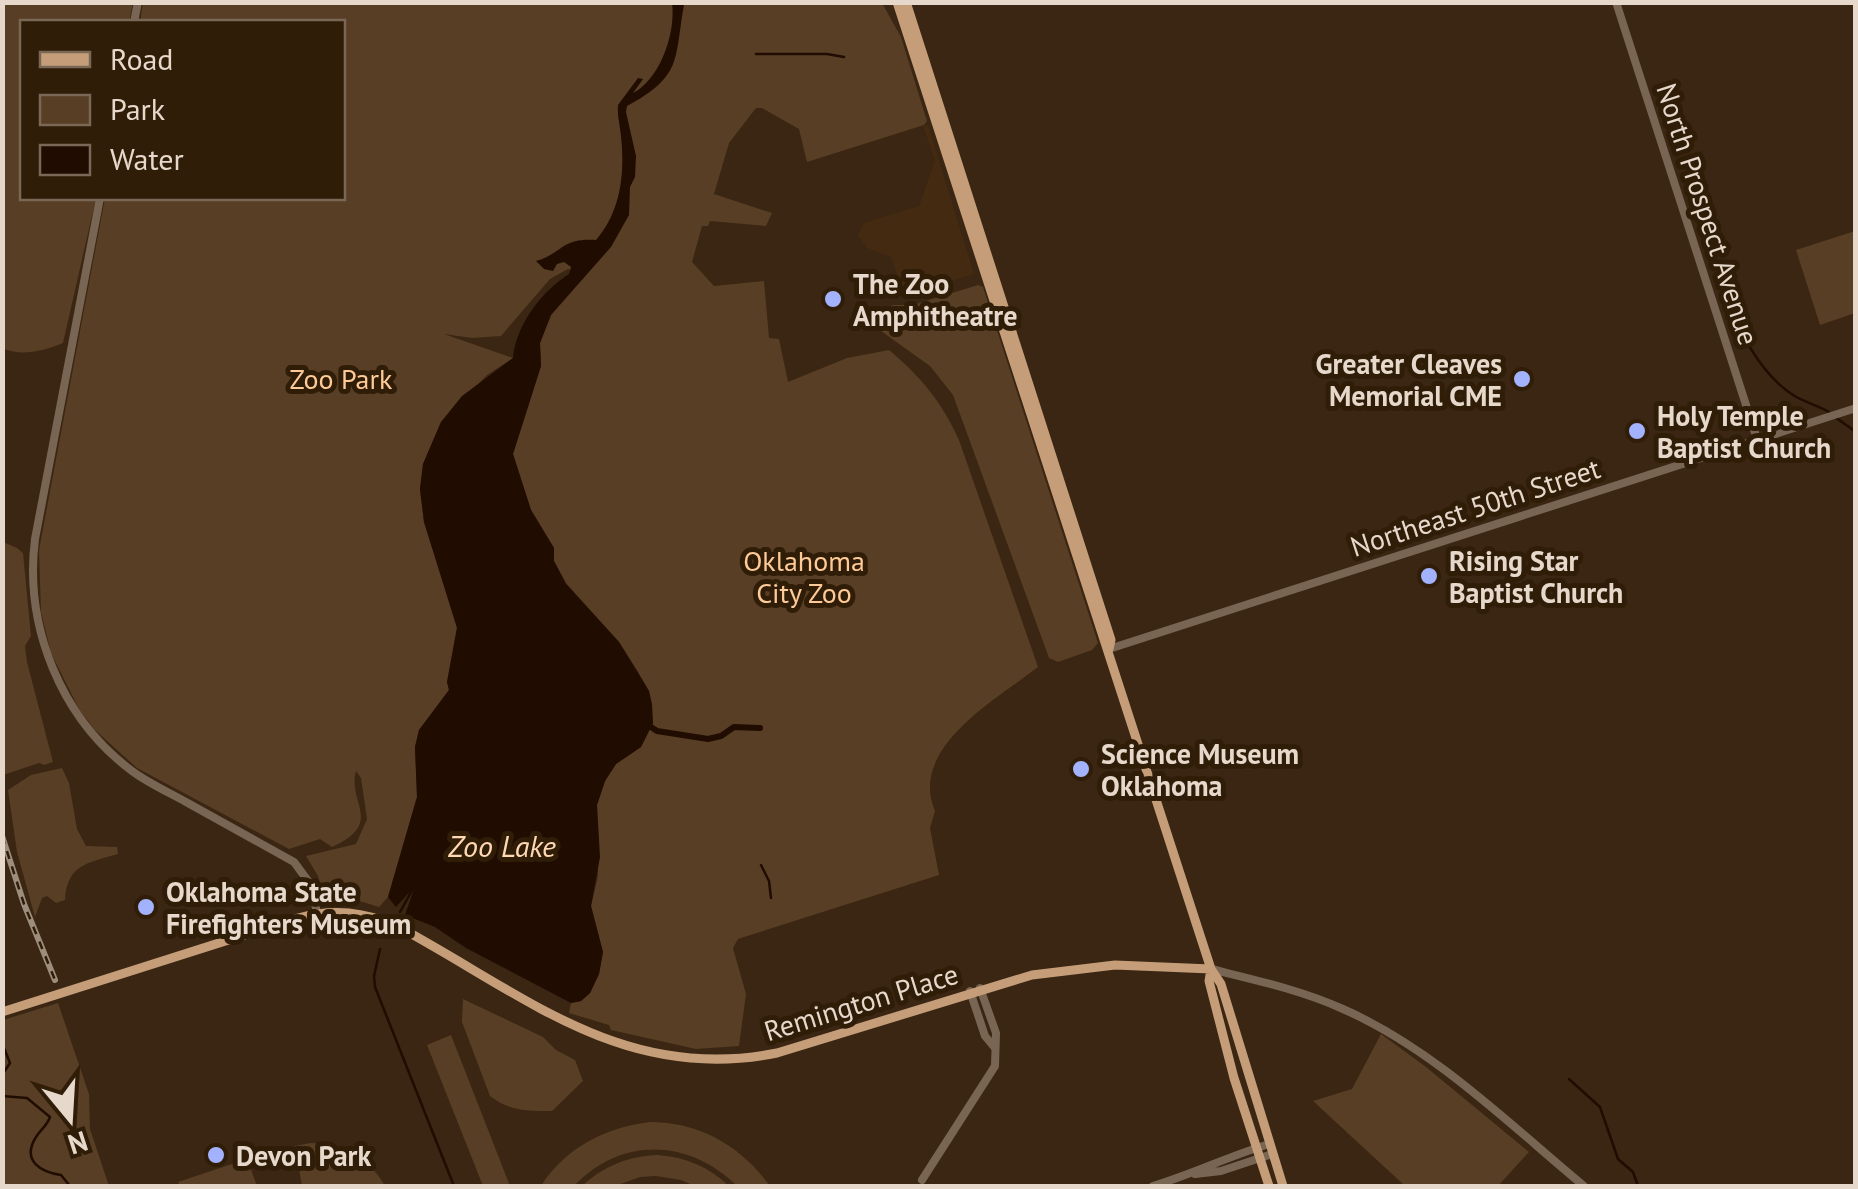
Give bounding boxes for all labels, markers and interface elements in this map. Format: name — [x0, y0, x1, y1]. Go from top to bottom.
legend — [20, 20, 345, 200]
text: Road — [110, 39, 174, 78]
street label: North Prospect Avenue — [1648, 79, 1768, 349]
text: Park — [110, 89, 166, 128]
text: Water — [110, 139, 184, 178]
place label: The Zoo Amphitheatre — [853, 265, 1017, 334]
marker: The Zoo Amphitheatre — [822, 288, 844, 310]
place label: Greater Cleaves Memorial CME — [1315, 345, 1502, 414]
park label: Zoo Park — [290, 360, 393, 397]
marker: Greater Cleaves Memorial CME — [1511, 368, 1533, 390]
place label: Holy Temple Baptist Church — [1657, 397, 1831, 466]
marker: Holy Temple Baptist Church — [1626, 420, 1648, 442]
street label: Northeast 50th Street — [1346, 449, 1605, 565]
park label: Oklahoma City Zoo — [743, 542, 865, 611]
place label: Rising Star Baptist Church — [1449, 542, 1623, 611]
marker: Rising Star Baptist Church — [1418, 565, 1440, 587]
place label: Science Museum Oklahoma — [1101, 735, 1299, 804]
marker: Science Museum Oklahoma — [1070, 758, 1092, 780]
water label: Zoo Lake — [447, 826, 556, 865]
place label: Oklahoma State Firefighters Museum — [166, 873, 411, 942]
marker: Oklahoma State Firefighters Museum — [135, 896, 157, 918]
street label: Remington Place — [759, 955, 963, 1049]
north arrow — [20, 1069, 120, 1169]
text: N — [63, 1123, 92, 1164]
place label: Devon Park — [236, 1137, 371, 1174]
marker: Devon Park — [205, 1144, 227, 1166]

